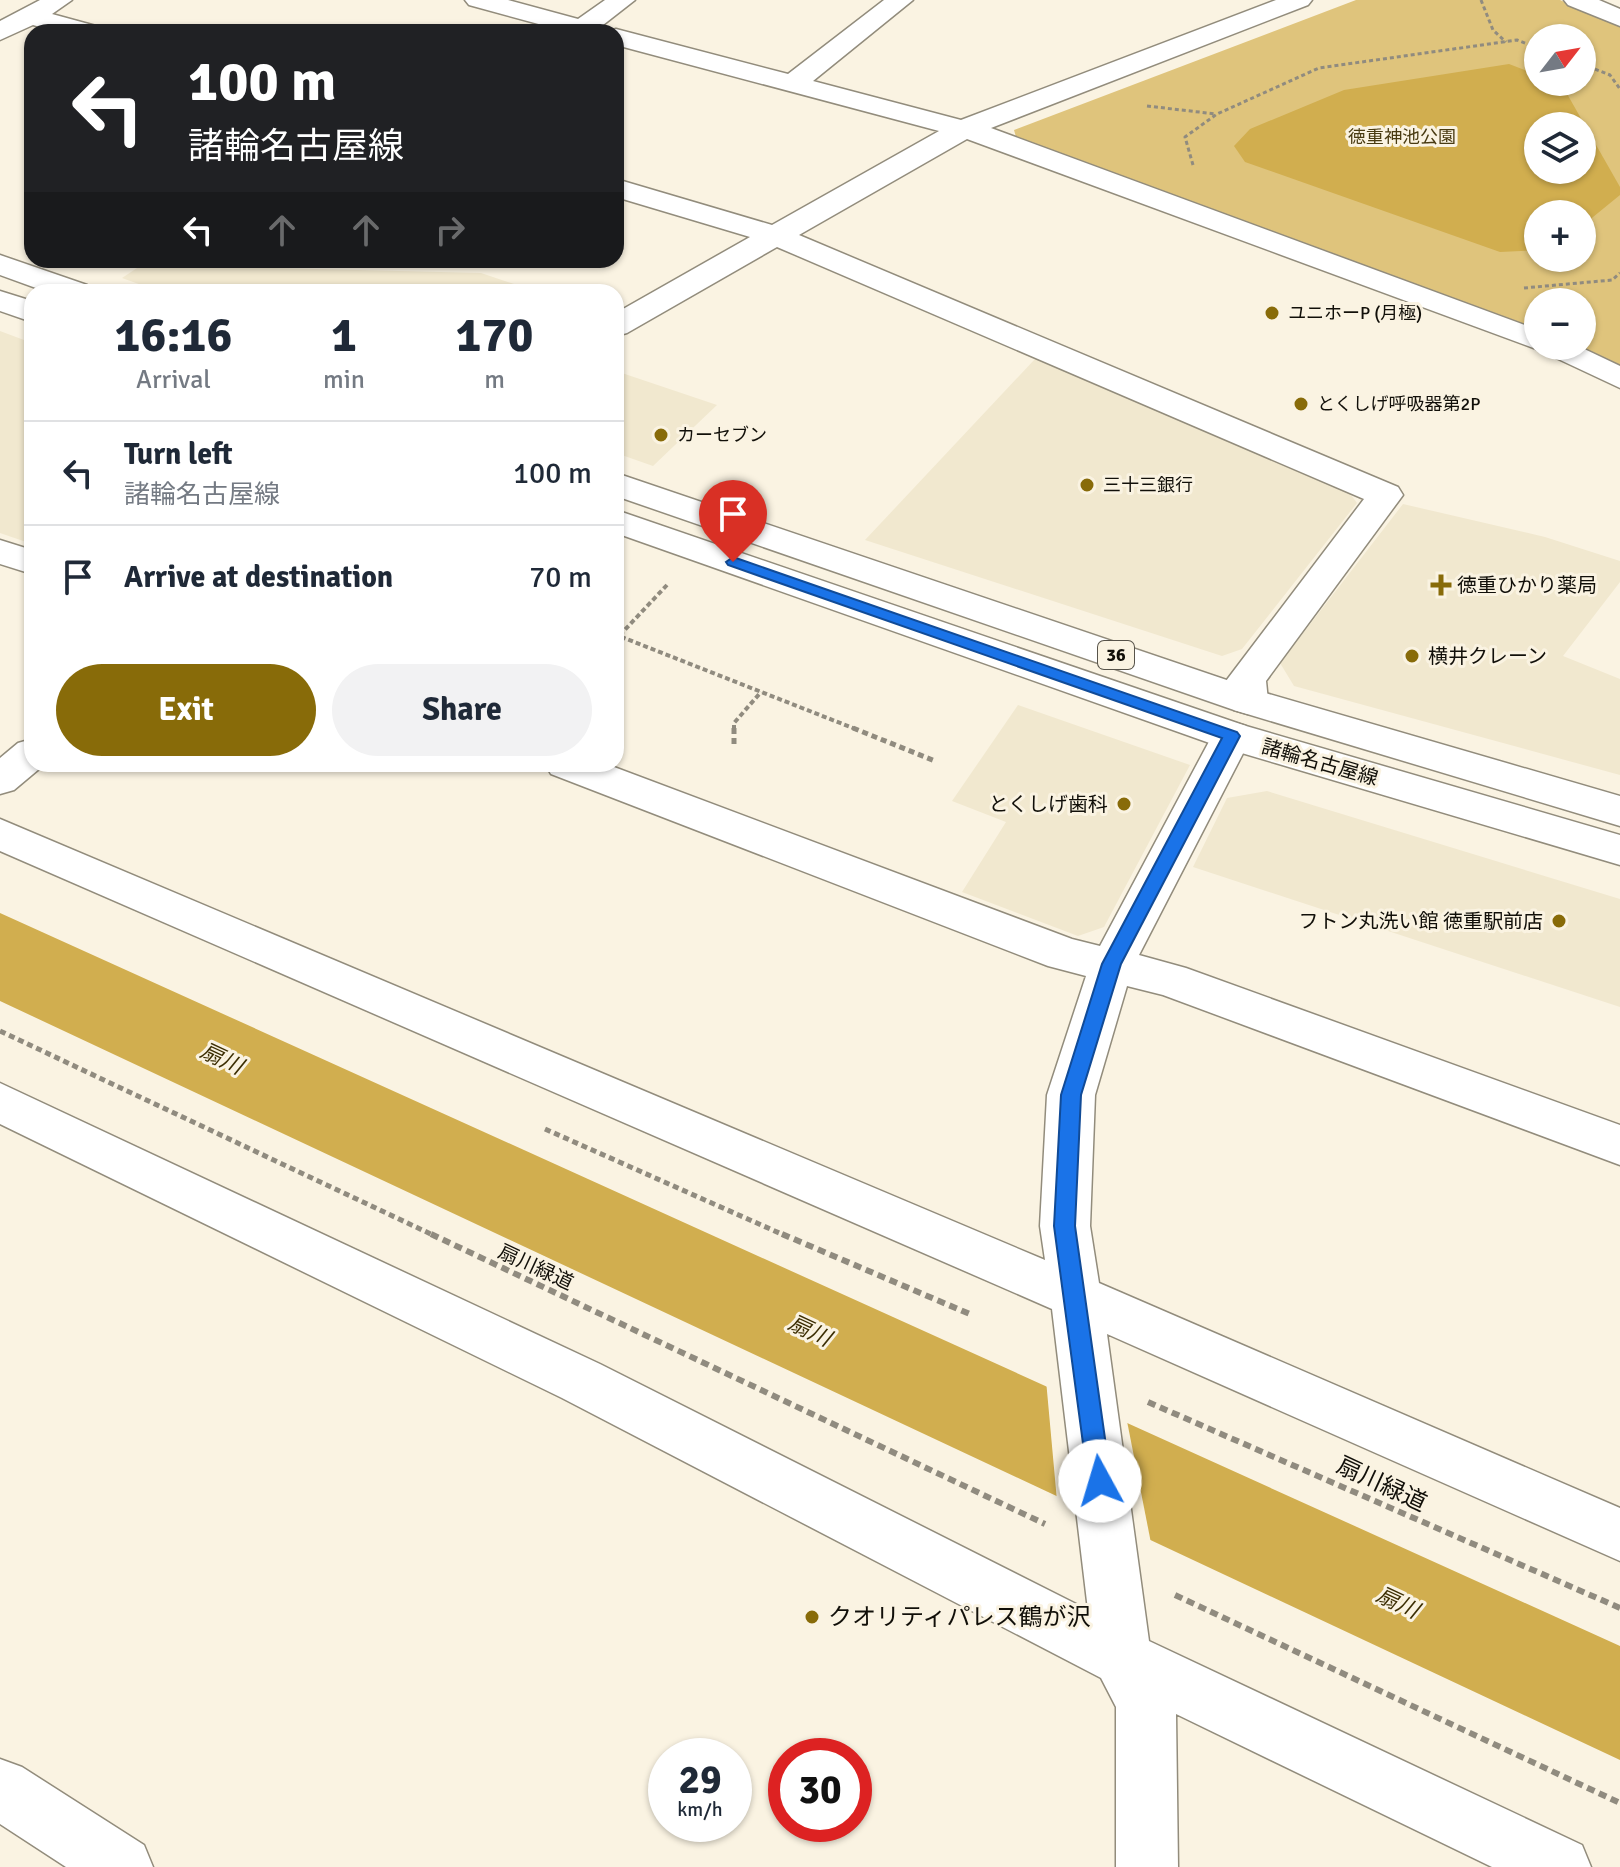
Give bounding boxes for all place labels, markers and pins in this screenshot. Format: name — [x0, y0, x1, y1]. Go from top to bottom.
place label: ユニホーP (月極) — [1288, 302, 1422, 324]
marker: ユニホーP (月極) — [1263, 304, 1281, 322]
place label: とくしげ呼吸器第2P — [1317, 393, 1480, 415]
marker: とくしげ呼吸器第2P — [1292, 395, 1310, 413]
place label: カーセブン — [677, 424, 767, 446]
marker: カーセブン — [652, 426, 670, 444]
place label: 三十三銀行 — [1103, 474, 1193, 496]
marker: 三十三銀行 — [1078, 476, 1096, 494]
pin — [699, 480, 767, 562]
place label: 徳重ひかり薬局 — [1457, 573, 1597, 598]
marker: 徳重ひかり薬局 — [1432, 576, 1450, 594]
place label: 横井クレーン — [1428, 644, 1547, 669]
marker: 横井クレーン — [1403, 647, 1421, 665]
place label: とくしげ歯科 — [989, 792, 1108, 817]
marker: とくしげ歯科 — [1115, 795, 1133, 813]
place label: フトン丸洗い館 徳重駅前店 — [1299, 909, 1543, 934]
marker: フトン丸洗い館 徳重駅前店 — [1550, 912, 1568, 930]
place label: クオリティパレス鶴が沢 — [828, 1602, 1091, 1632]
marker: クオリティパレス鶴が沢 — [803, 1608, 821, 1626]

